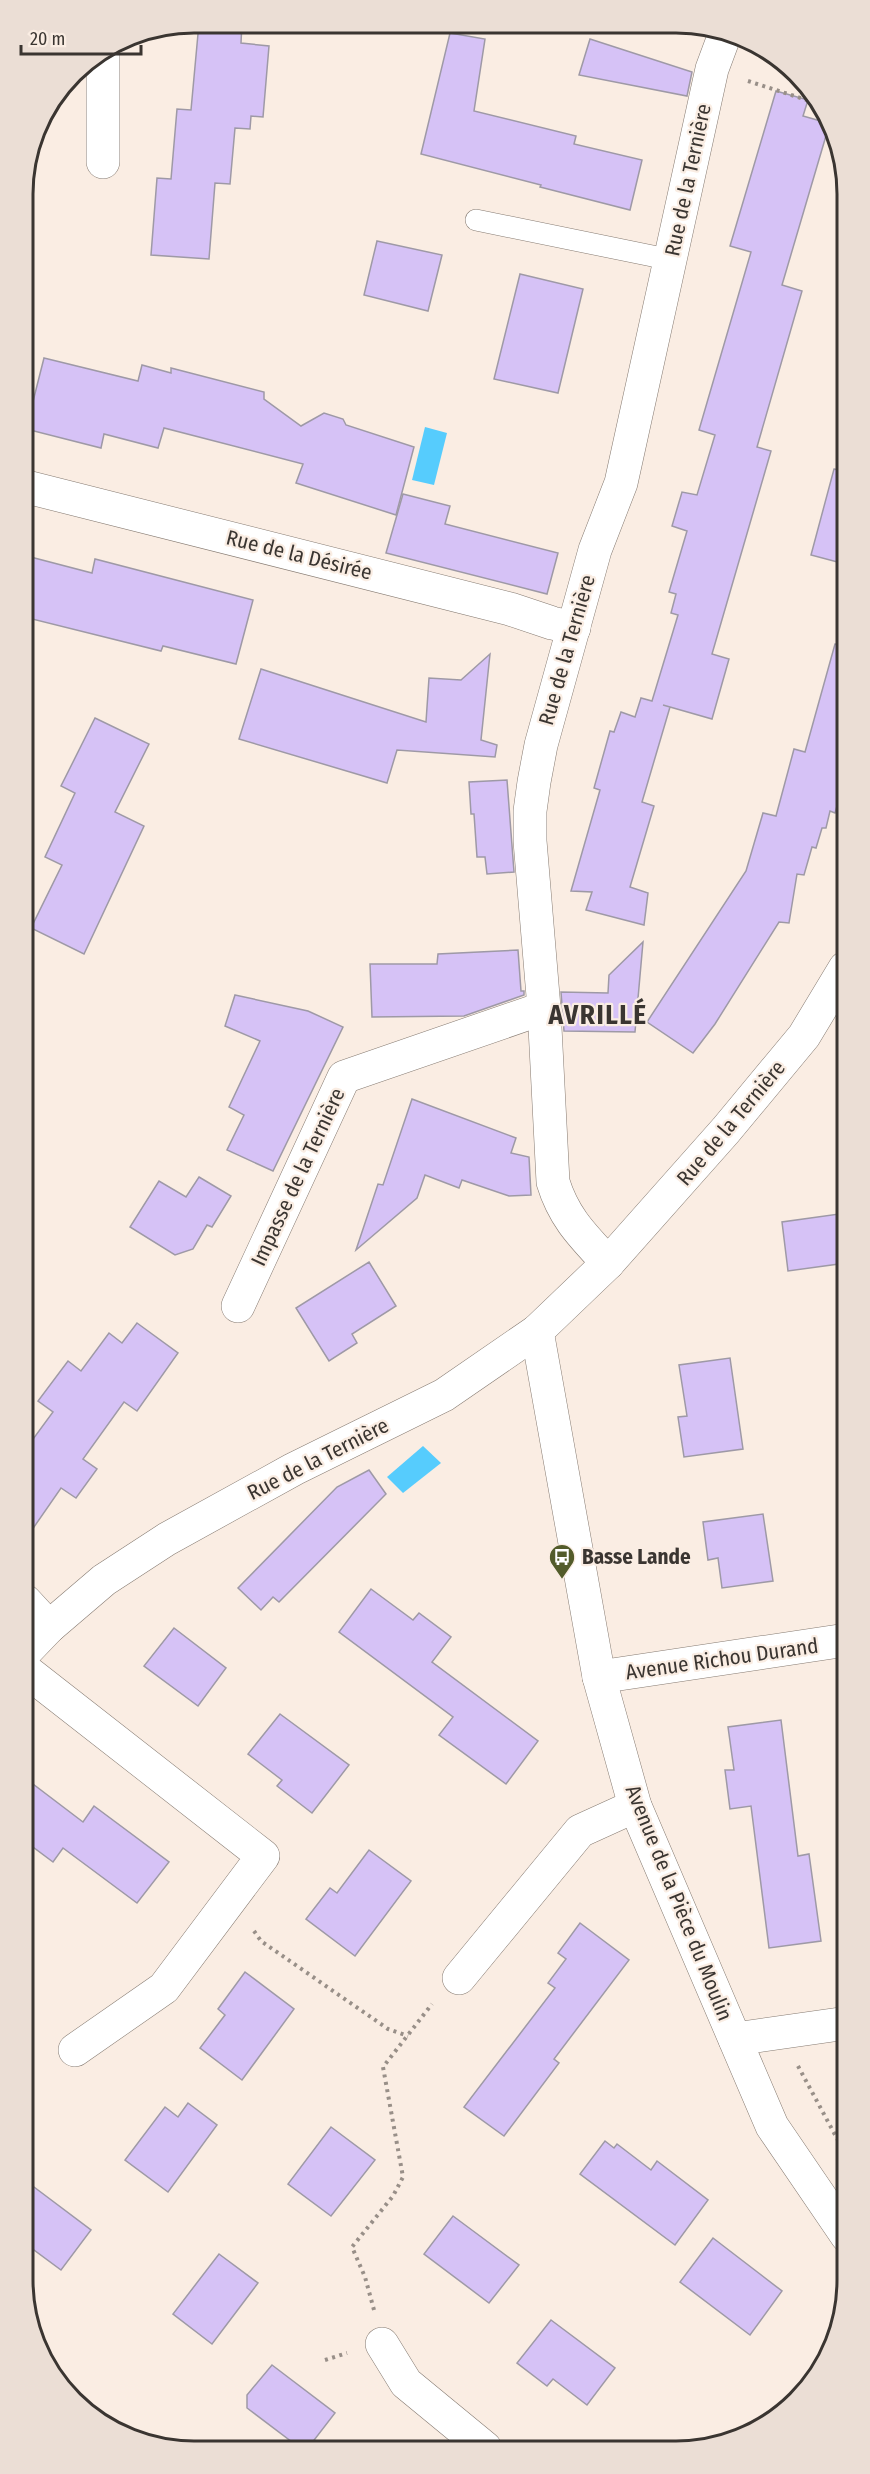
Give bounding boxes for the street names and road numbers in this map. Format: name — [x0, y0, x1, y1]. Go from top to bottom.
street label: Rue de la Ternière — [659, 101, 717, 259]
street label: Rue de la Désirée — [223, 524, 375, 586]
street label: Rue de la Ternière — [533, 572, 601, 728]
street label: Rue de la Ternière — [671, 1055, 791, 1191]
street label: Impasse de la Ternière — [245, 1084, 351, 1270]
street label: Rue de la Ternière — [243, 1412, 393, 1506]
street label: Avenue Richou Durand — [624, 1633, 820, 1685]
street label: Avenue de la Pièce du Moulin — [620, 1781, 738, 2025]

